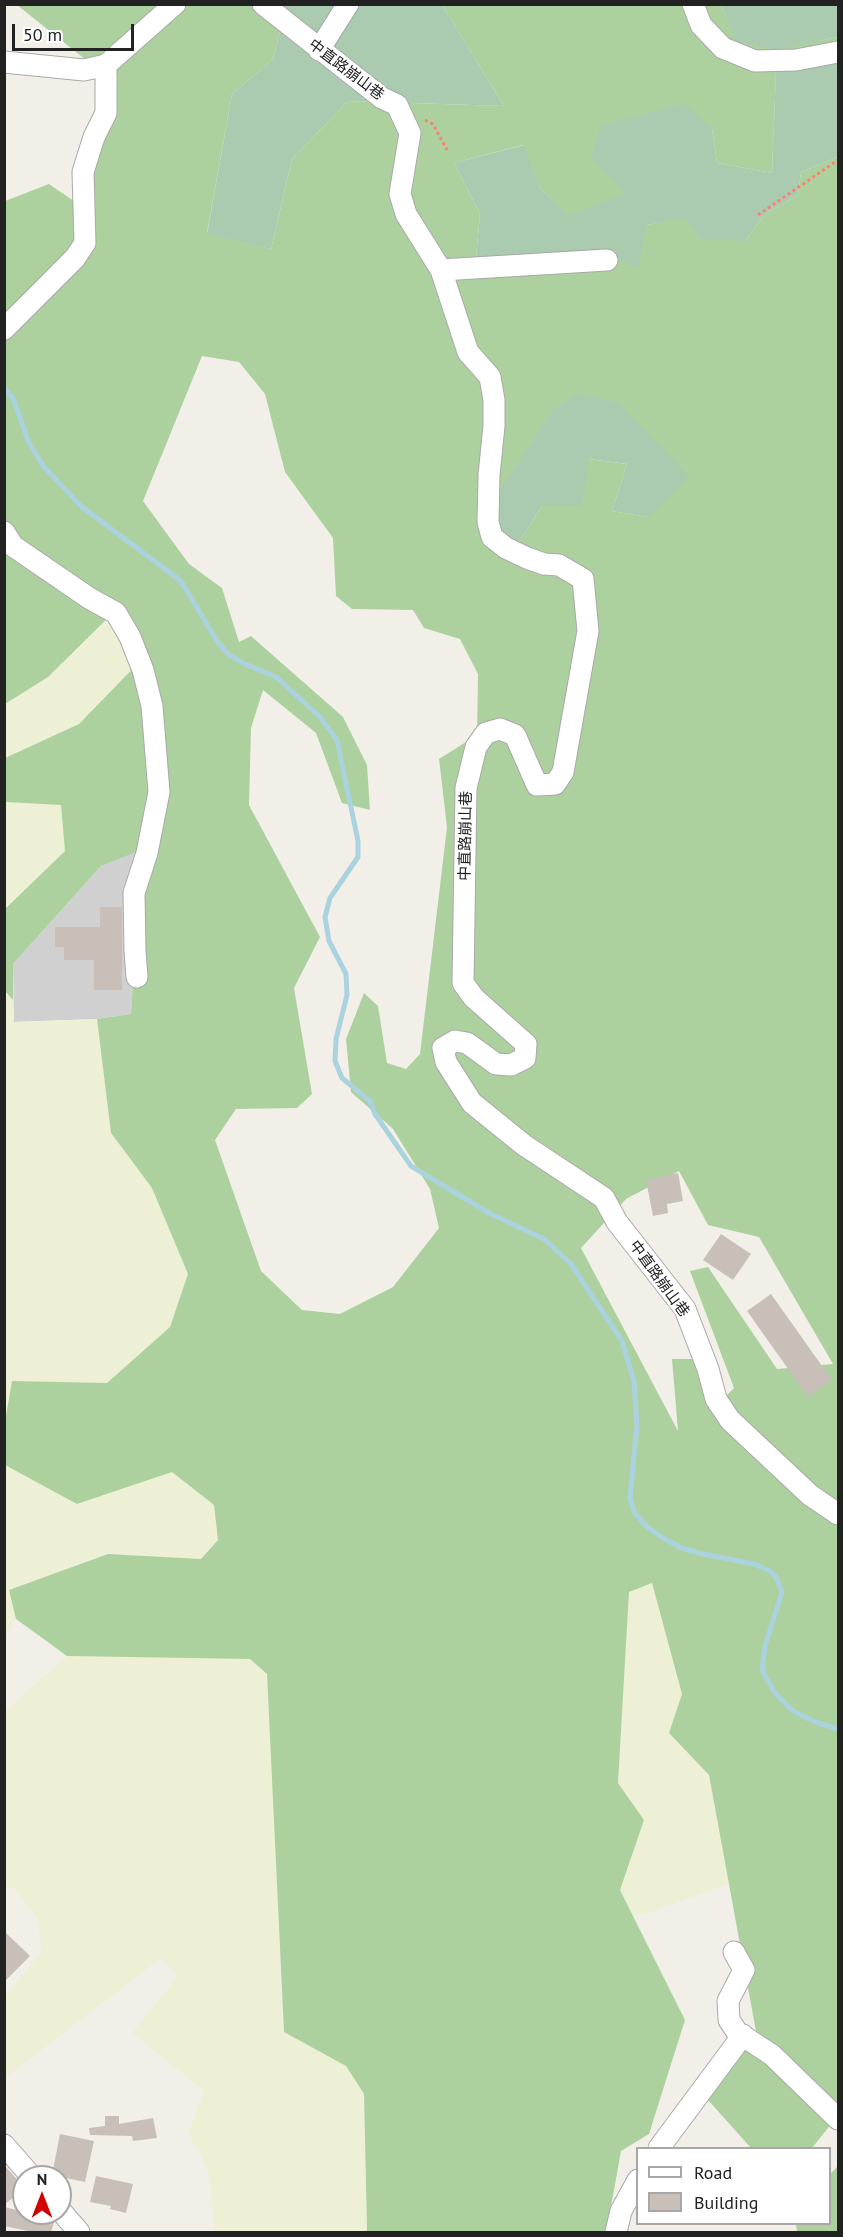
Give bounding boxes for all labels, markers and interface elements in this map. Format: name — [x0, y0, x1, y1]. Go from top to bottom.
scale bar — [15, 12, 136, 50]
text: 50 m — [23, 23, 62, 46]
street label: 中直路崩山巷 — [305, 36, 387, 104]
street label: 中直路崩山巷 — [456, 791, 476, 881]
street label: 中直路崩山巷 — [625, 1237, 693, 1321]
legend — [636, 2147, 831, 2225]
text: Road — [694, 2161, 732, 2184]
north arrow — [12, 2165, 72, 2225]
text: N — [37, 2169, 47, 2189]
text: Building — [694, 2191, 758, 2214]

